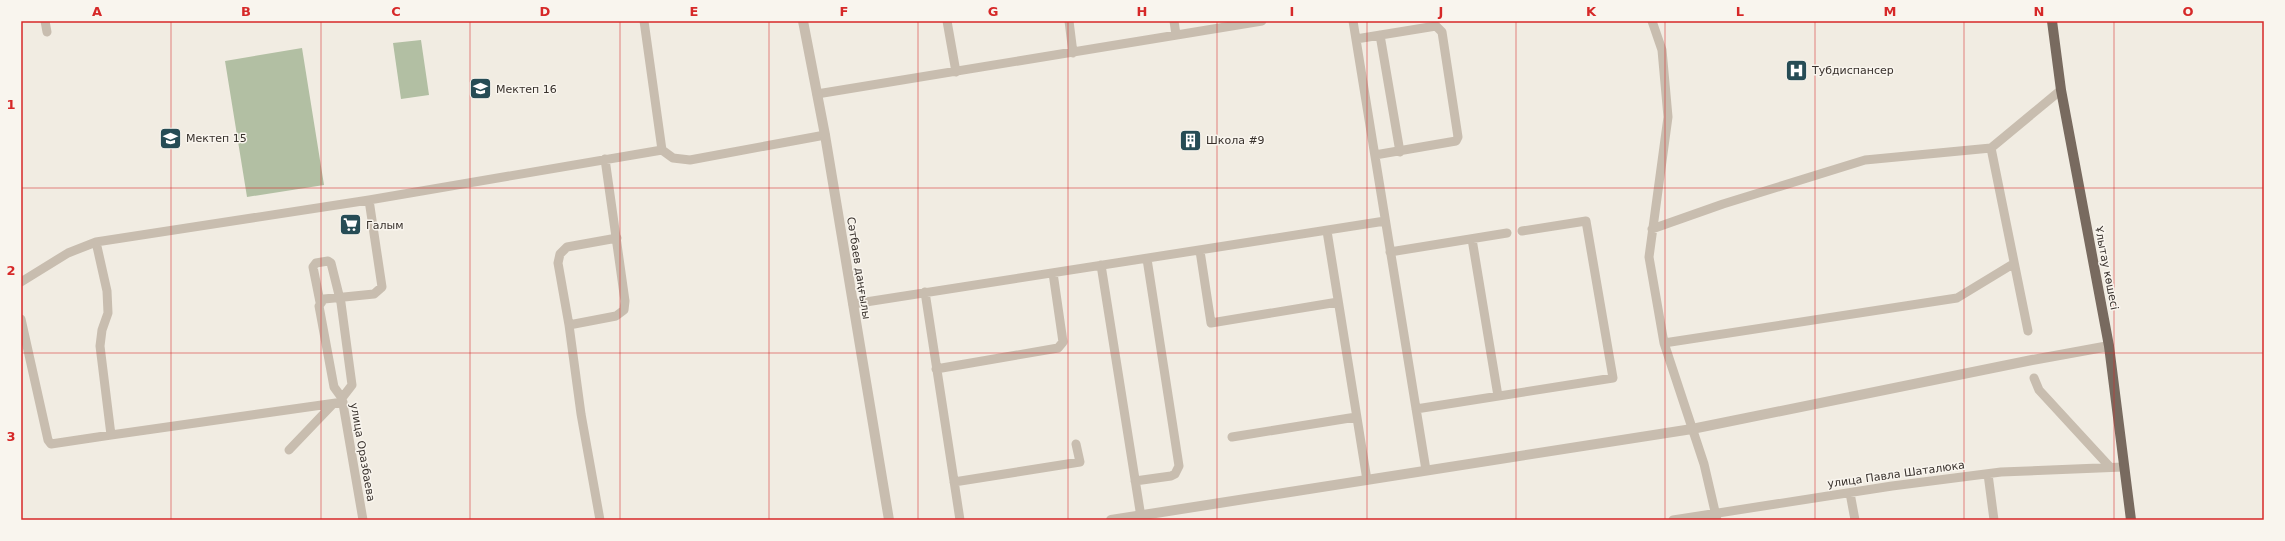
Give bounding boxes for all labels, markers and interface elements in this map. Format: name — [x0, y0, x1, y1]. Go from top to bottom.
text: A — [92, 4, 102, 19]
text: B — [241, 4, 251, 19]
text: C — [391, 4, 401, 19]
text: D — [540, 4, 551, 19]
text: E — [690, 4, 698, 19]
text: F — [840, 4, 848, 19]
text: G — [988, 4, 998, 19]
text: H — [1137, 4, 1147, 19]
text: I — [1290, 4, 1294, 19]
text: J — [1438, 4, 1443, 19]
text: K — [1586, 4, 1597, 19]
text: L — [1736, 4, 1744, 19]
text: M — [1884, 4, 1896, 19]
text: N — [2034, 4, 2044, 19]
text: O — [2182, 4, 2194, 19]
hospital icon: Тубдиспансер — [1784, 57, 1810, 83]
place label: Тубдиспансер — [1811, 64, 1894, 77]
school or university icon: Мектеп 16 — [468, 76, 494, 102]
place label: Мектеп 16 — [496, 83, 557, 96]
text: 1 — [6, 97, 16, 112]
school or university icon: Мектеп 15 — [157, 125, 183, 151]
building icon: Школа #9 — [1178, 127, 1204, 153]
place label: Мектеп 15 — [186, 132, 247, 145]
place label: Школа #9 — [1206, 134, 1265, 147]
supermarket icon: Галым — [338, 212, 364, 238]
street label: Сәтбаев даңғылы — [844, 216, 873, 320]
place label: Галым — [366, 219, 403, 232]
street label: Ұлытау көшесі — [2092, 224, 2121, 311]
text: 2 — [6, 263, 16, 278]
street label: улица Оразбаева — [347, 402, 378, 503]
text: 3 — [6, 429, 16, 444]
street label: улица Павла Шаталюка — [1827, 458, 1966, 491]

